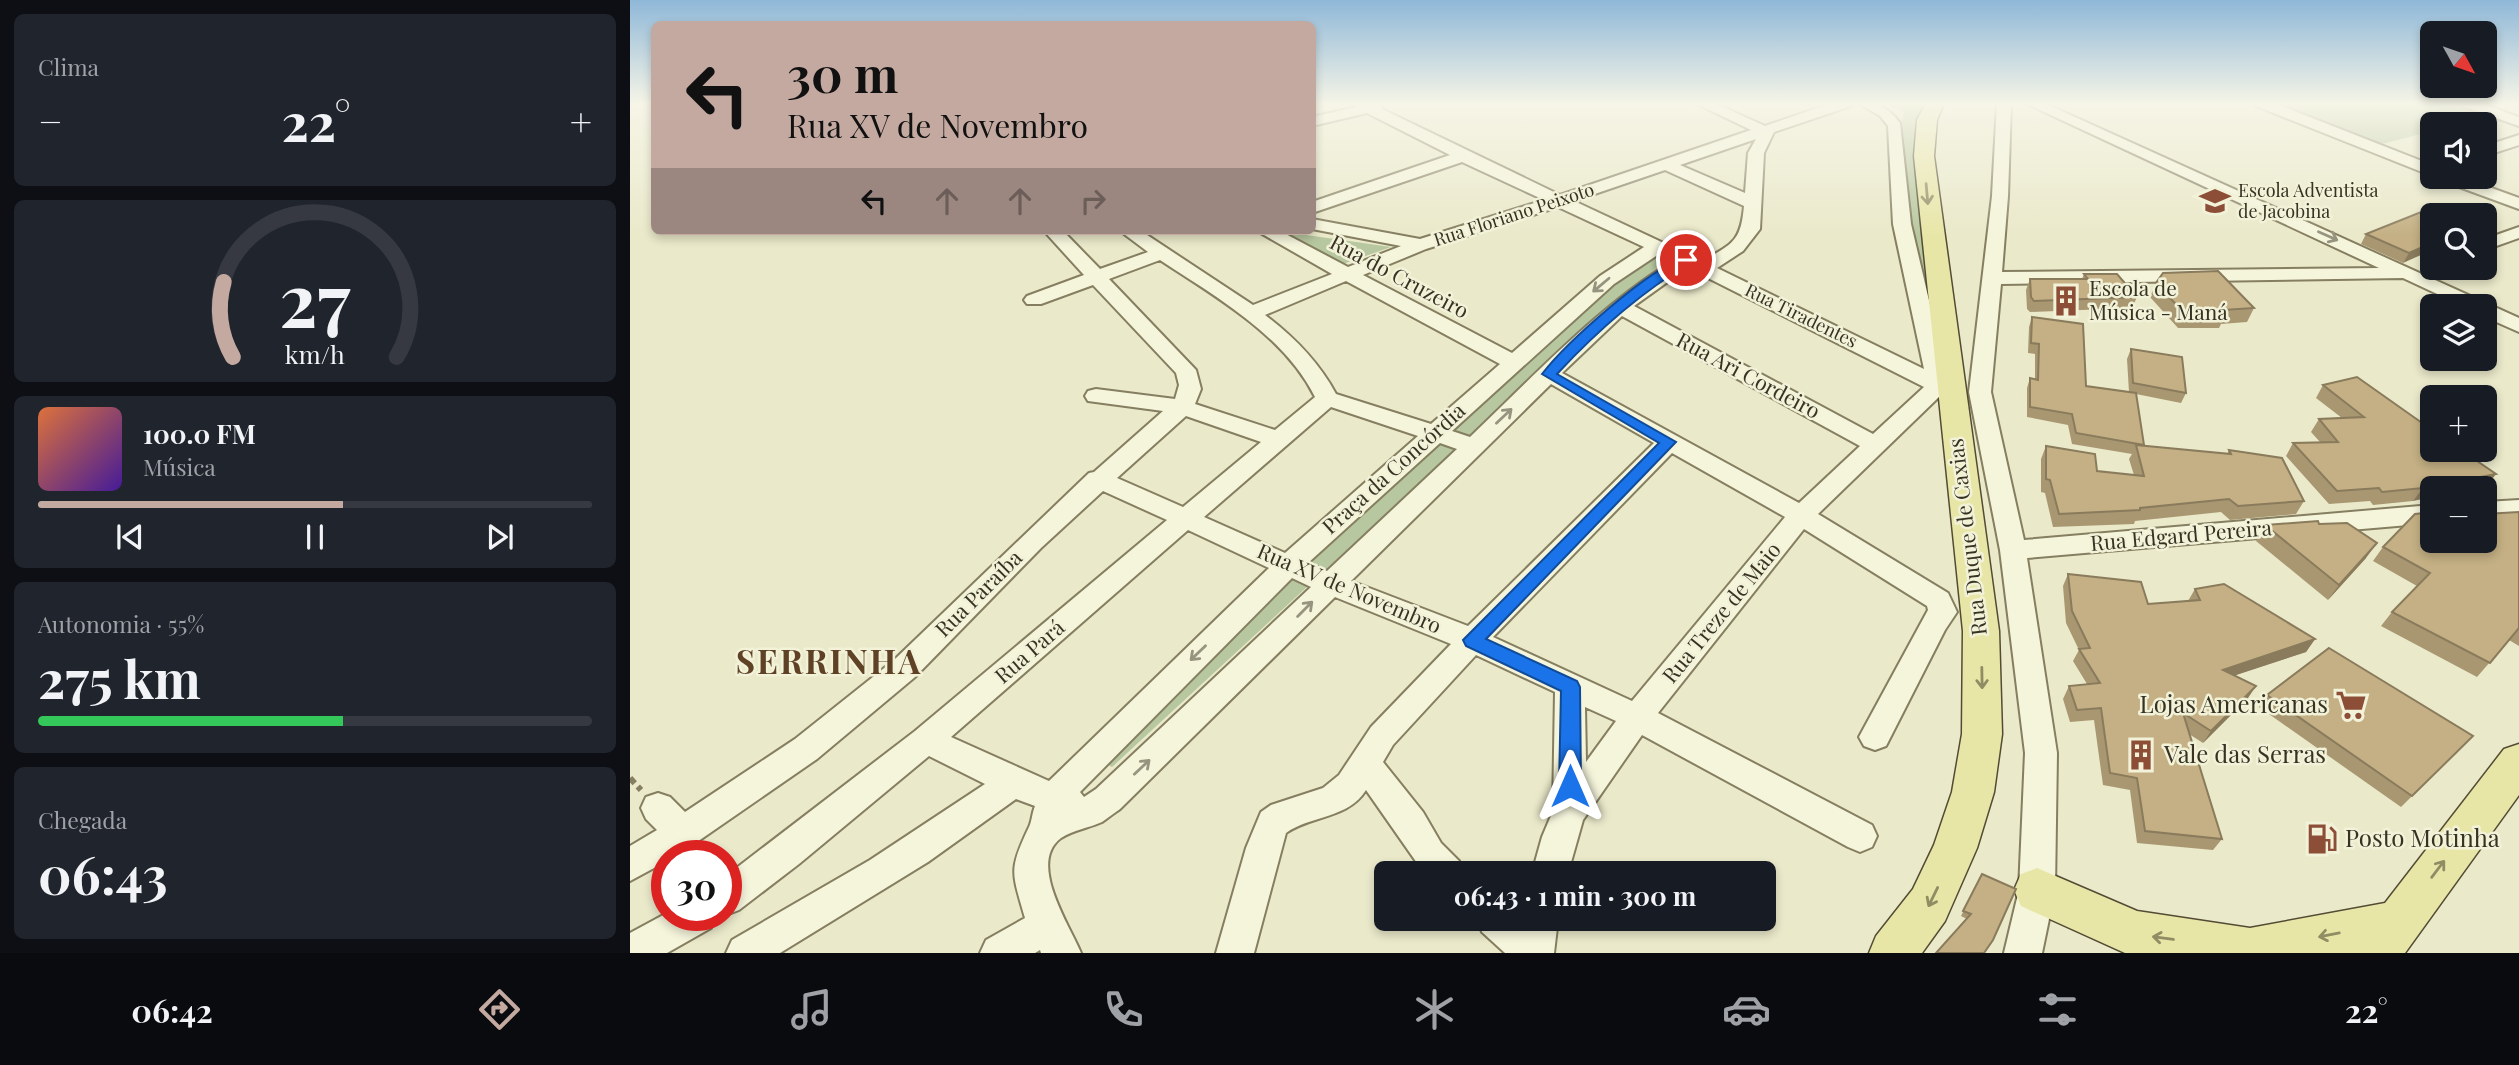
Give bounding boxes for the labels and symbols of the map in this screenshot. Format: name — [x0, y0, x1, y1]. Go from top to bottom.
north arrow — [2420, 21, 2497, 98]
street label: Rua Floriano Peixoto — [1430, 177, 1597, 251]
place label: Escola Adventista de Jacobina — [2238, 178, 2379, 223]
one-way arrow — [1921, 182, 1934, 204]
school or university icon: Escola Adventista de Jacobina — [2198, 184, 2232, 218]
street label: Rua do Cruzeiro — [1326, 227, 1474, 324]
pin — [1656, 230, 1716, 290]
one-way arrow — [2317, 230, 2338, 243]
place label: Escola de Música - Maná — [2089, 273, 2228, 325]
one-way arrow — [1592, 277, 1610, 293]
street label: Rua Tiradentes — [1741, 278, 1862, 353]
building icon: Escola de Música - Maná — [2049, 284, 2083, 318]
street label: Rua Ari Cordeiro — [1672, 325, 1826, 424]
street label: Praça da Concórdia — [1315, 395, 1471, 539]
one-way arrow — [1495, 408, 1512, 425]
street label: Rua Duque de Caxias — [1940, 437, 1992, 637]
street label: Rua Edgard Pereira — [2089, 512, 2273, 556]
street label: Rua Treze de Maio — [1655, 535, 1786, 688]
street label: Rua XV de Novembro — [1253, 536, 1446, 639]
street label: Rua Paraíba — [928, 543, 1027, 642]
one-way arrow — [1297, 600, 1314, 617]
street label: Rua Pará — [988, 612, 1070, 688]
district label: SERRINHA — [736, 638, 922, 682]
one-way arrow — [1190, 645, 1207, 662]
one-way arrow — [1975, 666, 1989, 689]
place label: Lojas Americanas — [2140, 687, 2328, 719]
supermarket icon: Lojas Americanas — [2334, 688, 2368, 722]
place label: Vale das Serras — [2163, 737, 2326, 769]
building icon: Vale das Serras — [2124, 738, 2158, 772]
position arrow — [1533, 749, 1607, 823]
one-way arrow — [1133, 759, 1150, 776]
place label: Posto Motinha — [2345, 821, 2500, 853]
fuel station icon: Posto Motinha — [2305, 822, 2339, 856]
speed limit sign: 30 — [651, 840, 742, 931]
one-way arrow — [2430, 861, 2445, 879]
one-way arrow — [1925, 886, 1939, 907]
one-way arrow — [2318, 928, 2341, 942]
one-way arrow — [2152, 931, 2175, 944]

